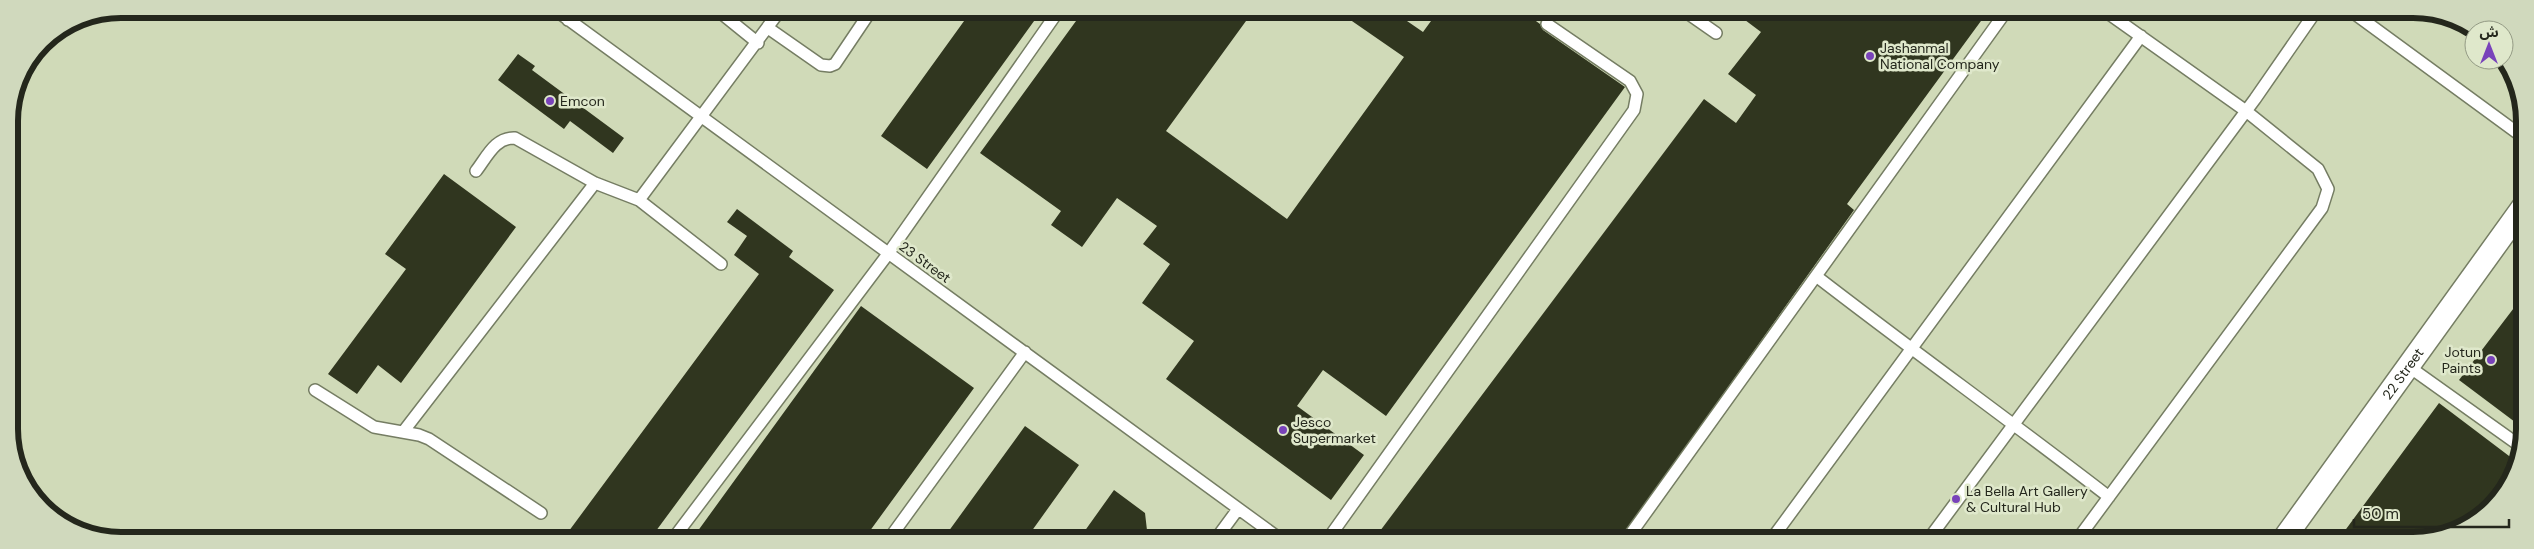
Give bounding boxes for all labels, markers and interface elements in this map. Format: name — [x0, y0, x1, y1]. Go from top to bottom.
north arrow — [2464, 20, 2514, 70]
text: ش — [2479, 23, 2499, 41]
place label: Jashanmal National Company — [1880, 39, 2000, 73]
marker: Jashanmal National Company — [1864, 50, 1876, 62]
place label: Emcon — [560, 92, 605, 110]
marker: Emcon — [544, 95, 556, 107]
street label: 23 Street — [896, 237, 954, 287]
place label: Jotun Paints — [2442, 343, 2481, 377]
street label: 22 Street — [2378, 344, 2428, 403]
marker: Jotun Paints — [2485, 354, 2497, 366]
place label: Jesco Supermarket — [1293, 413, 1376, 447]
marker: Jesco Supermarket — [1277, 424, 1289, 436]
place label: La Bella Art Gallery & Cultural Hub — [1966, 482, 2088, 516]
marker: La Bella Art Gallery & Cultural Hub — [1950, 493, 1962, 505]
scale bar — [2354, 496, 2509, 528]
text: 50 m — [2362, 504, 2399, 524]

